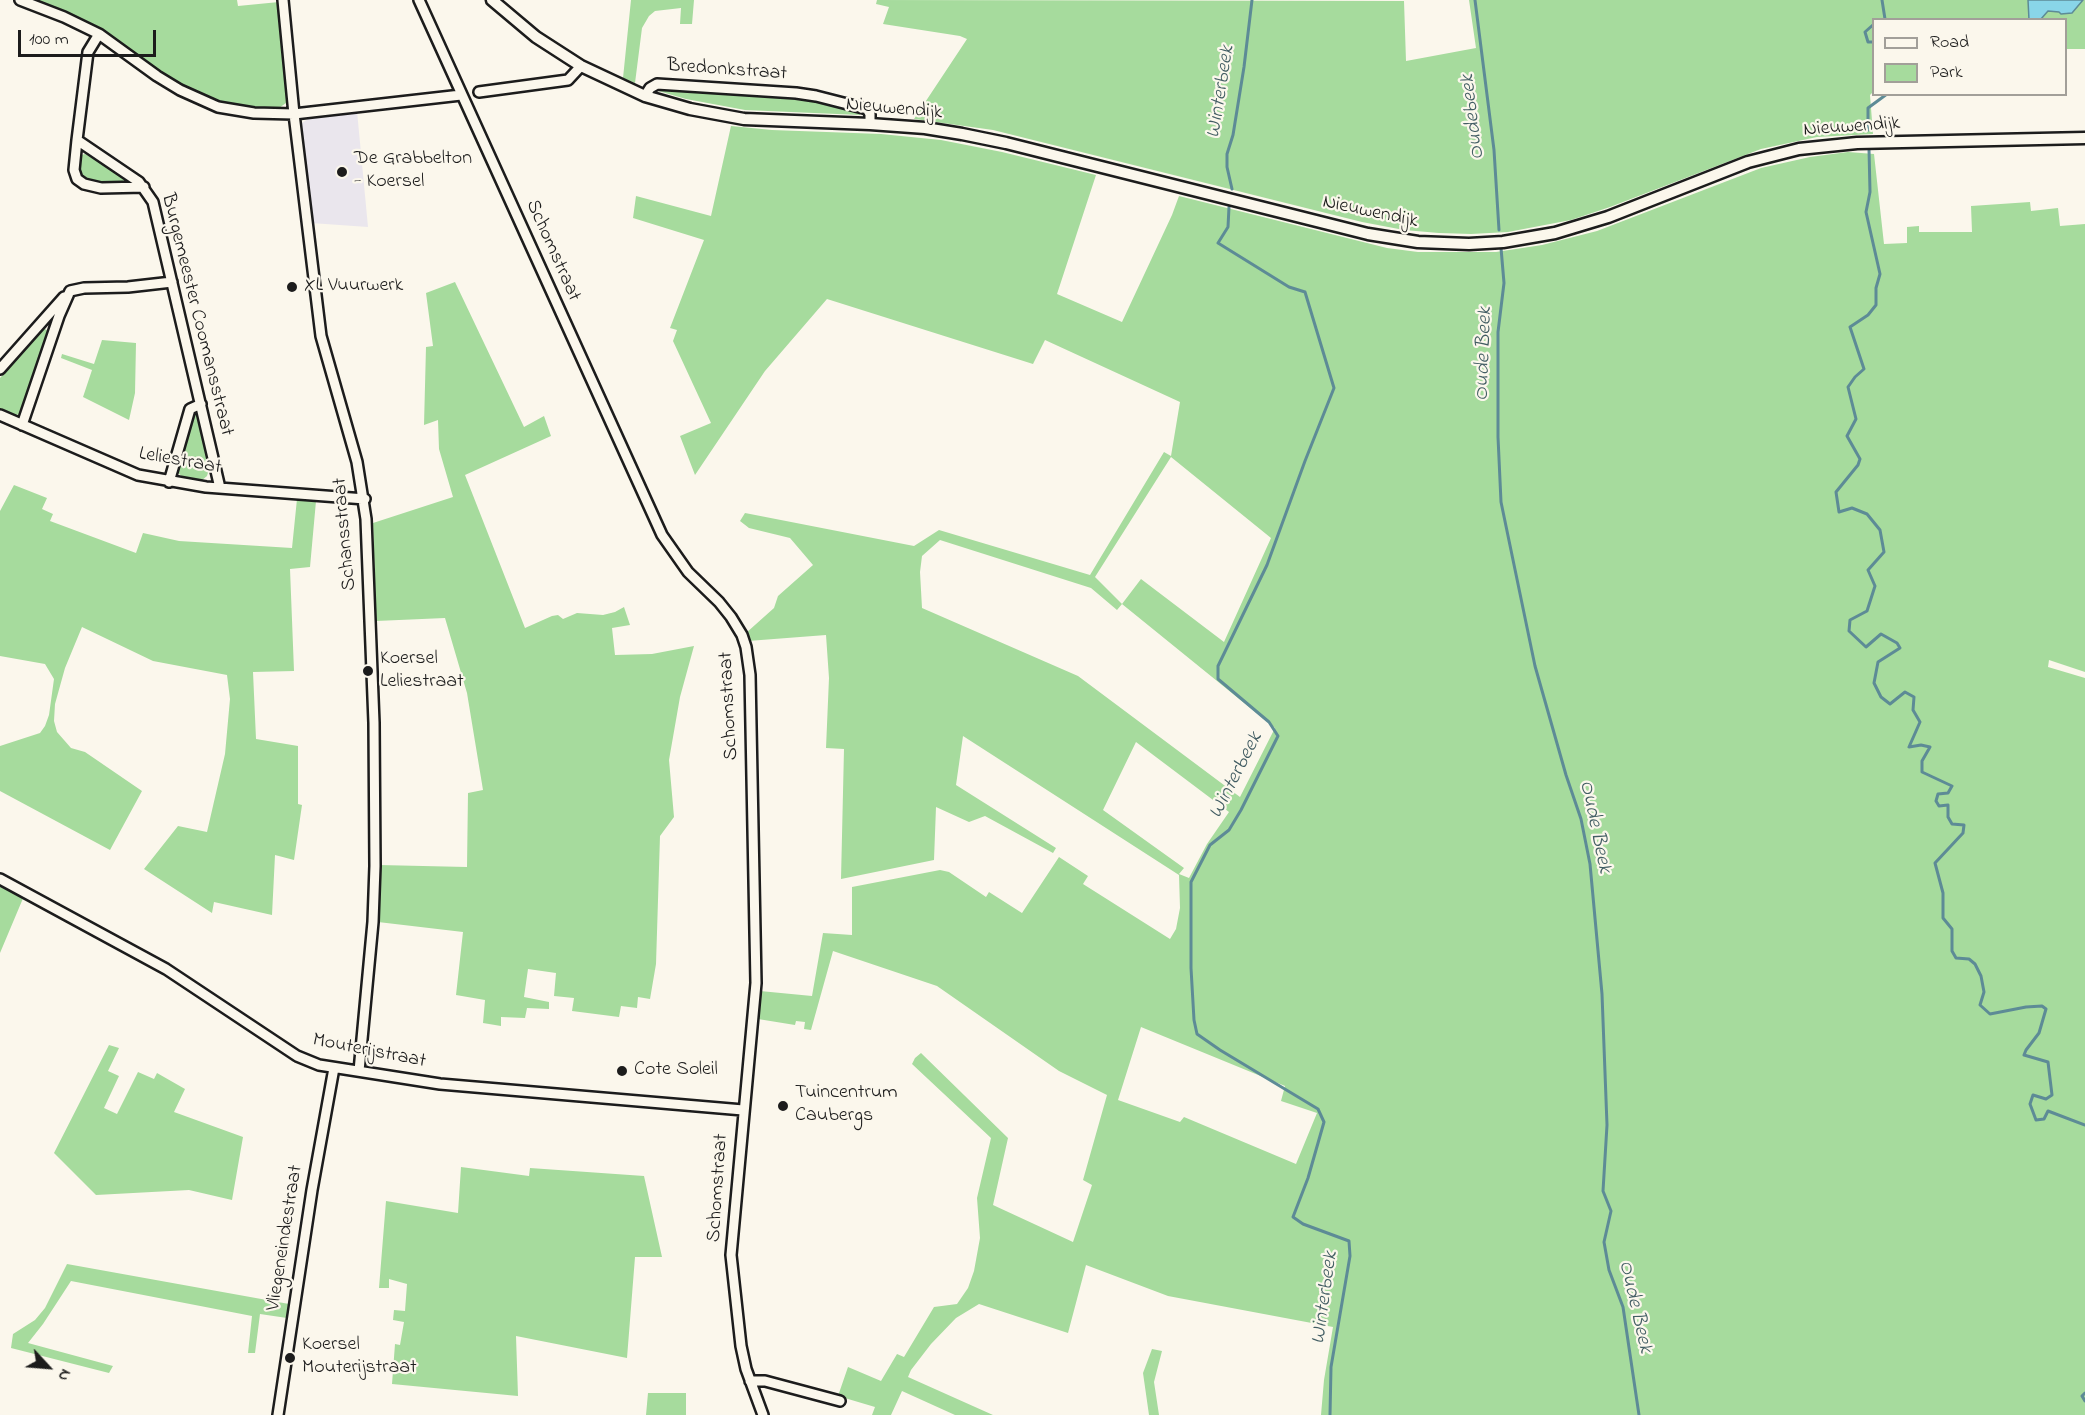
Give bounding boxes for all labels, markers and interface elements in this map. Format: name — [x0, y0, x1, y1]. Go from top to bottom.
scale bar — [21, 18, 159, 56]
legend — [1872, 18, 2067, 96]
text: 100 m — [29, 27, 69, 53]
text: Road — [1930, 30, 1969, 56]
water label: Winterbeek — [1202, 44, 1242, 140]
street label: Bredonkstraat — [666, 55, 788, 87]
text: Park — [1930, 60, 1963, 86]
water label: Oudebeek — [1456, 73, 1492, 161]
street label: Nieuwendijk — [845, 94, 943, 126]
street label: Nieuwendijk — [1803, 113, 1901, 143]
place label: De Grabbelton - Koersel — [354, 148, 472, 195]
marker: De Grabbelton - Koersel — [335, 165, 349, 179]
street label: Burgemeester Coomansstraat — [154, 191, 238, 439]
street label: Nieuwendijk — [1320, 191, 1420, 235]
street label: Schomstraat — [519, 197, 585, 305]
place label: XL Vuurwerk — [304, 275, 403, 299]
marker: XL Vuurwerk — [285, 280, 299, 294]
water label: Oude Beek — [1471, 306, 1499, 402]
street label: Leliestraat — [137, 443, 223, 481]
street label: Schansstraat — [329, 476, 363, 592]
place label: Koersel Leliestraat — [380, 648, 464, 695]
street label: Schomstraat — [715, 651, 745, 761]
marker: Koersel Leliestraat — [361, 664, 375, 678]
water label: Winterbeek — [1205, 729, 1269, 823]
water label: Oude Beek — [1572, 778, 1616, 876]
street label: Mouterijstraat — [310, 1029, 428, 1075]
place label: Cote Soleil — [634, 1059, 718, 1083]
marker: Cote Soleil — [615, 1064, 629, 1078]
place label: Tuincentrum Caubergs — [795, 1082, 898, 1129]
marker: Tuincentrum Caubergs — [776, 1099, 790, 1113]
street label: Schomstraat — [703, 1133, 735, 1243]
street label: Vliegeneindestraat — [263, 1163, 309, 1313]
water label: Winterbeek — [1307, 1250, 1345, 1346]
water label: Oude Beek — [1611, 1258, 1657, 1356]
place label: Koersel Mouterijstraat — [302, 1334, 417, 1381]
north arrow — [18, 1337, 78, 1397]
marker: Koersel Mouterijstraat — [283, 1351, 297, 1365]
text: N — [51, 1365, 77, 1385]

